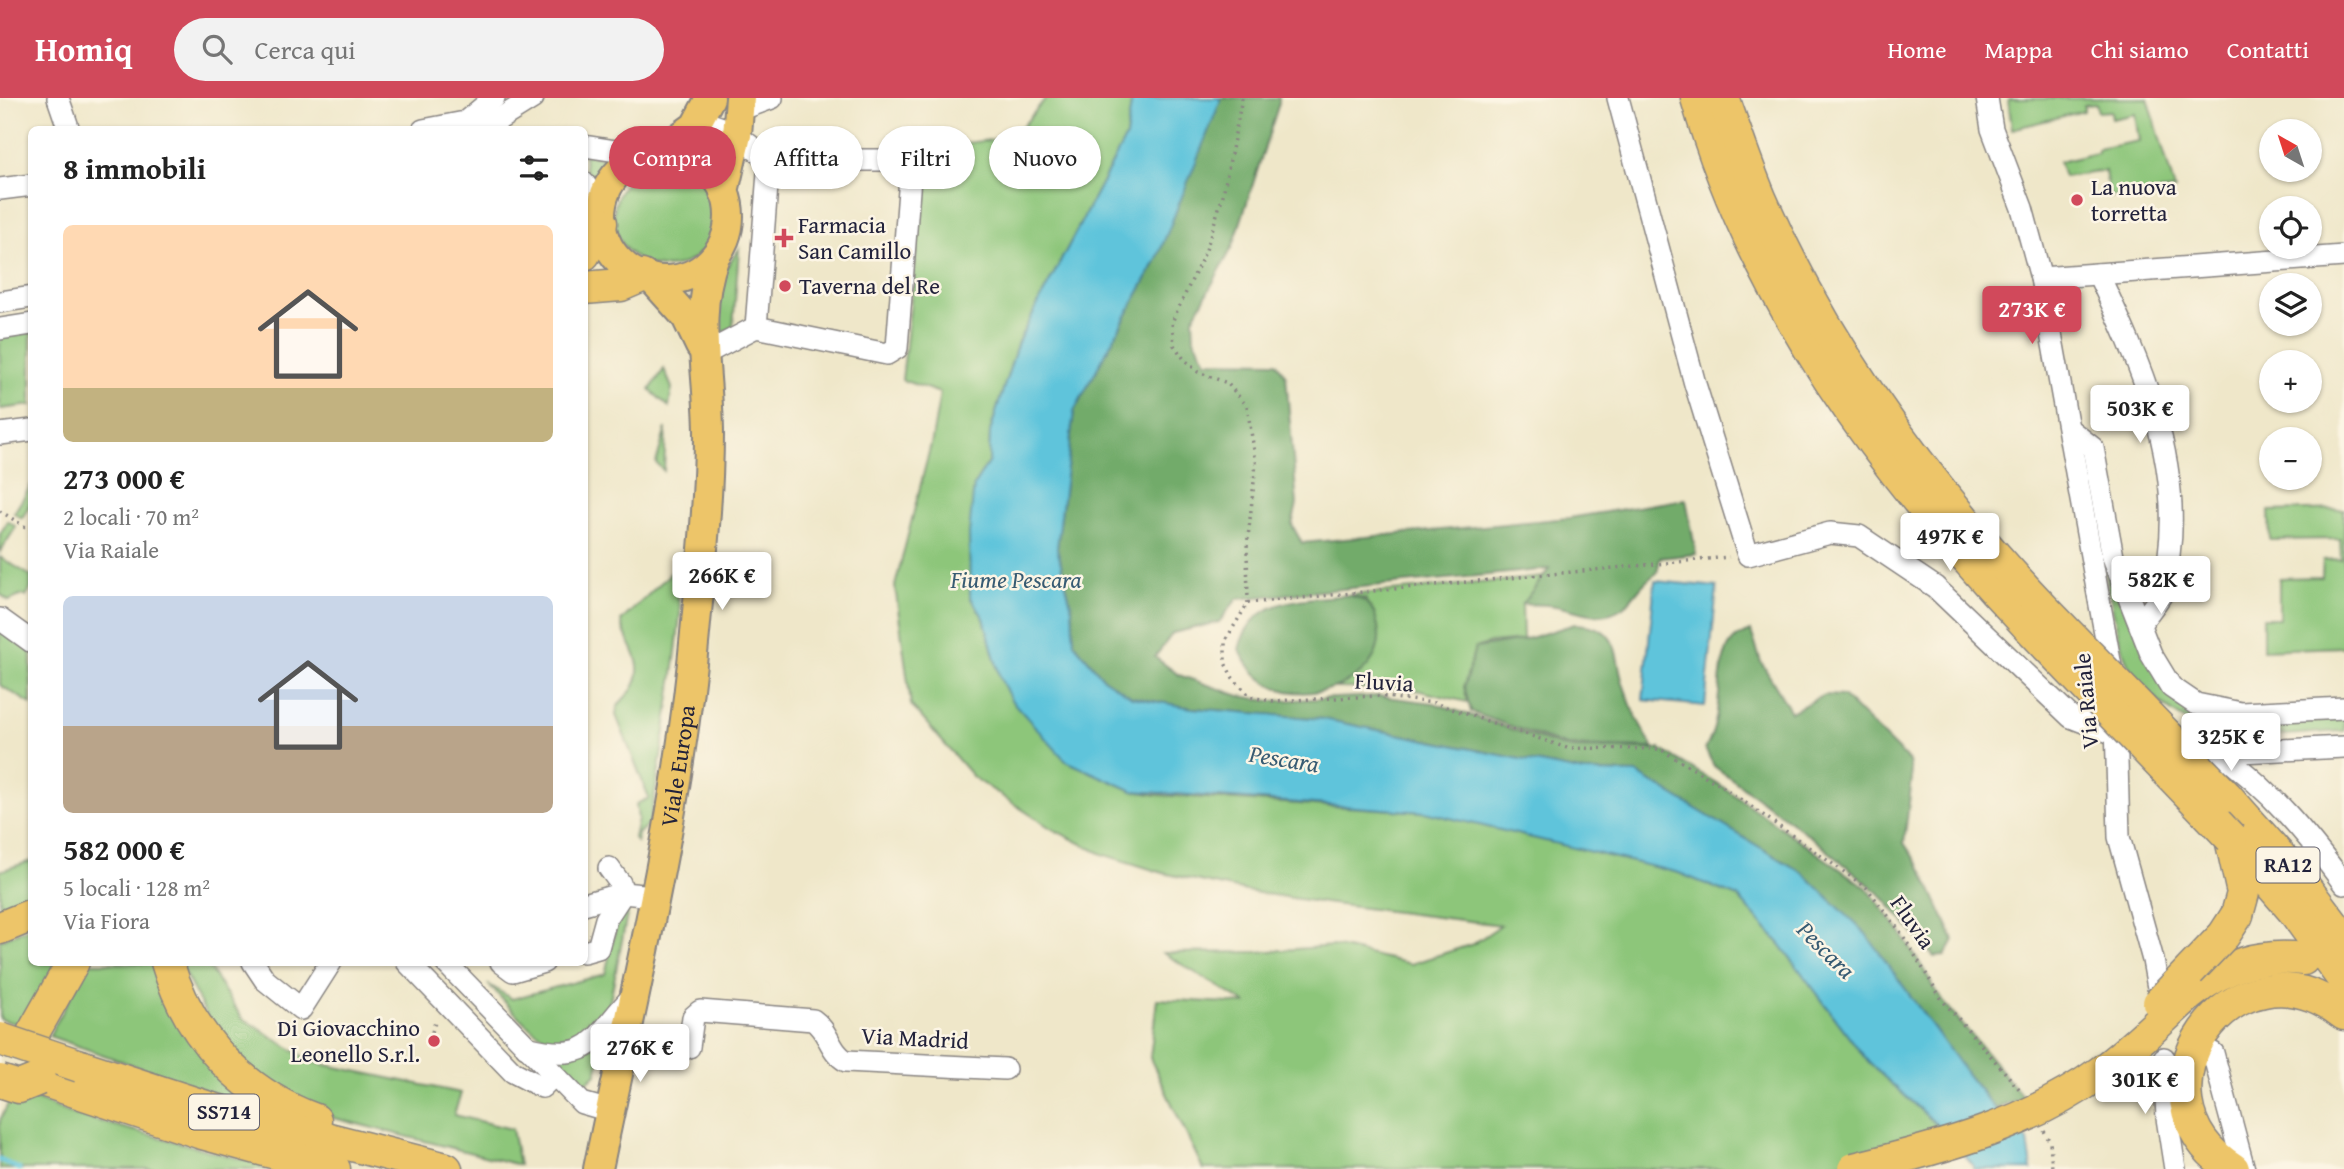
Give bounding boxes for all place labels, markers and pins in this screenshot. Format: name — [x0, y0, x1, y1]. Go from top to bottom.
place label: La nuova torretta — [2091, 170, 2177, 229]
marker: La nuova torretta — [2069, 192, 2085, 208]
place label: Farmacia San Camillo — [798, 208, 911, 267]
marker: Farmacia San Camillo — [776, 230, 792, 246]
place label: Taverna del Re — [799, 269, 940, 302]
marker: Taverna del Re — [777, 278, 793, 294]
pin: 273K € — [1975, 286, 2089, 346]
pin: 503K € — [2083, 386, 2197, 445]
pin: 497K € — [1893, 514, 2007, 573]
pin: 266K € — [665, 552, 779, 612]
pin: 582K € — [2104, 556, 2218, 616]
pin: 325K € — [2174, 714, 2288, 773]
place label: Di Giovacchino Leonello S.r.l. — [277, 1011, 420, 1070]
pin: 276K € — [583, 1024, 697, 1084]
marker: Di Giovacchino Leonello S.r.l. — [426, 1033, 442, 1049]
pin: 301K € — [2088, 1056, 2202, 1116]

